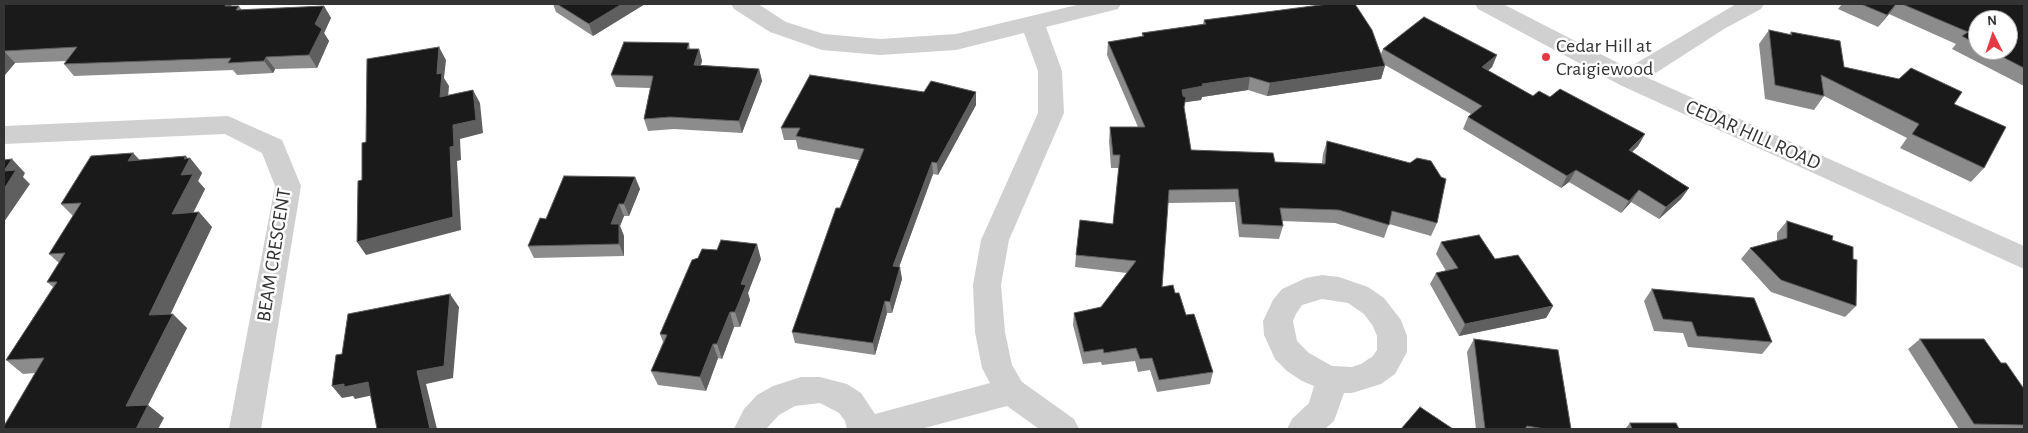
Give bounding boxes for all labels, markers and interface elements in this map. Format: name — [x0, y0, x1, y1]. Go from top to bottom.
north arrow — [1968, 10, 2018, 60]
text: N — [1987, 14, 1997, 28]
place label: Cedar Hill at Craigiewood — [1556, 34, 1653, 81]
marker: Cedar Hill at Craigiewood — [1540, 51, 1552, 63]
street label: CEDAR HILL ROAD — [1682, 94, 1824, 176]
street label: BEAM CRESCENT — [252, 187, 296, 323]

